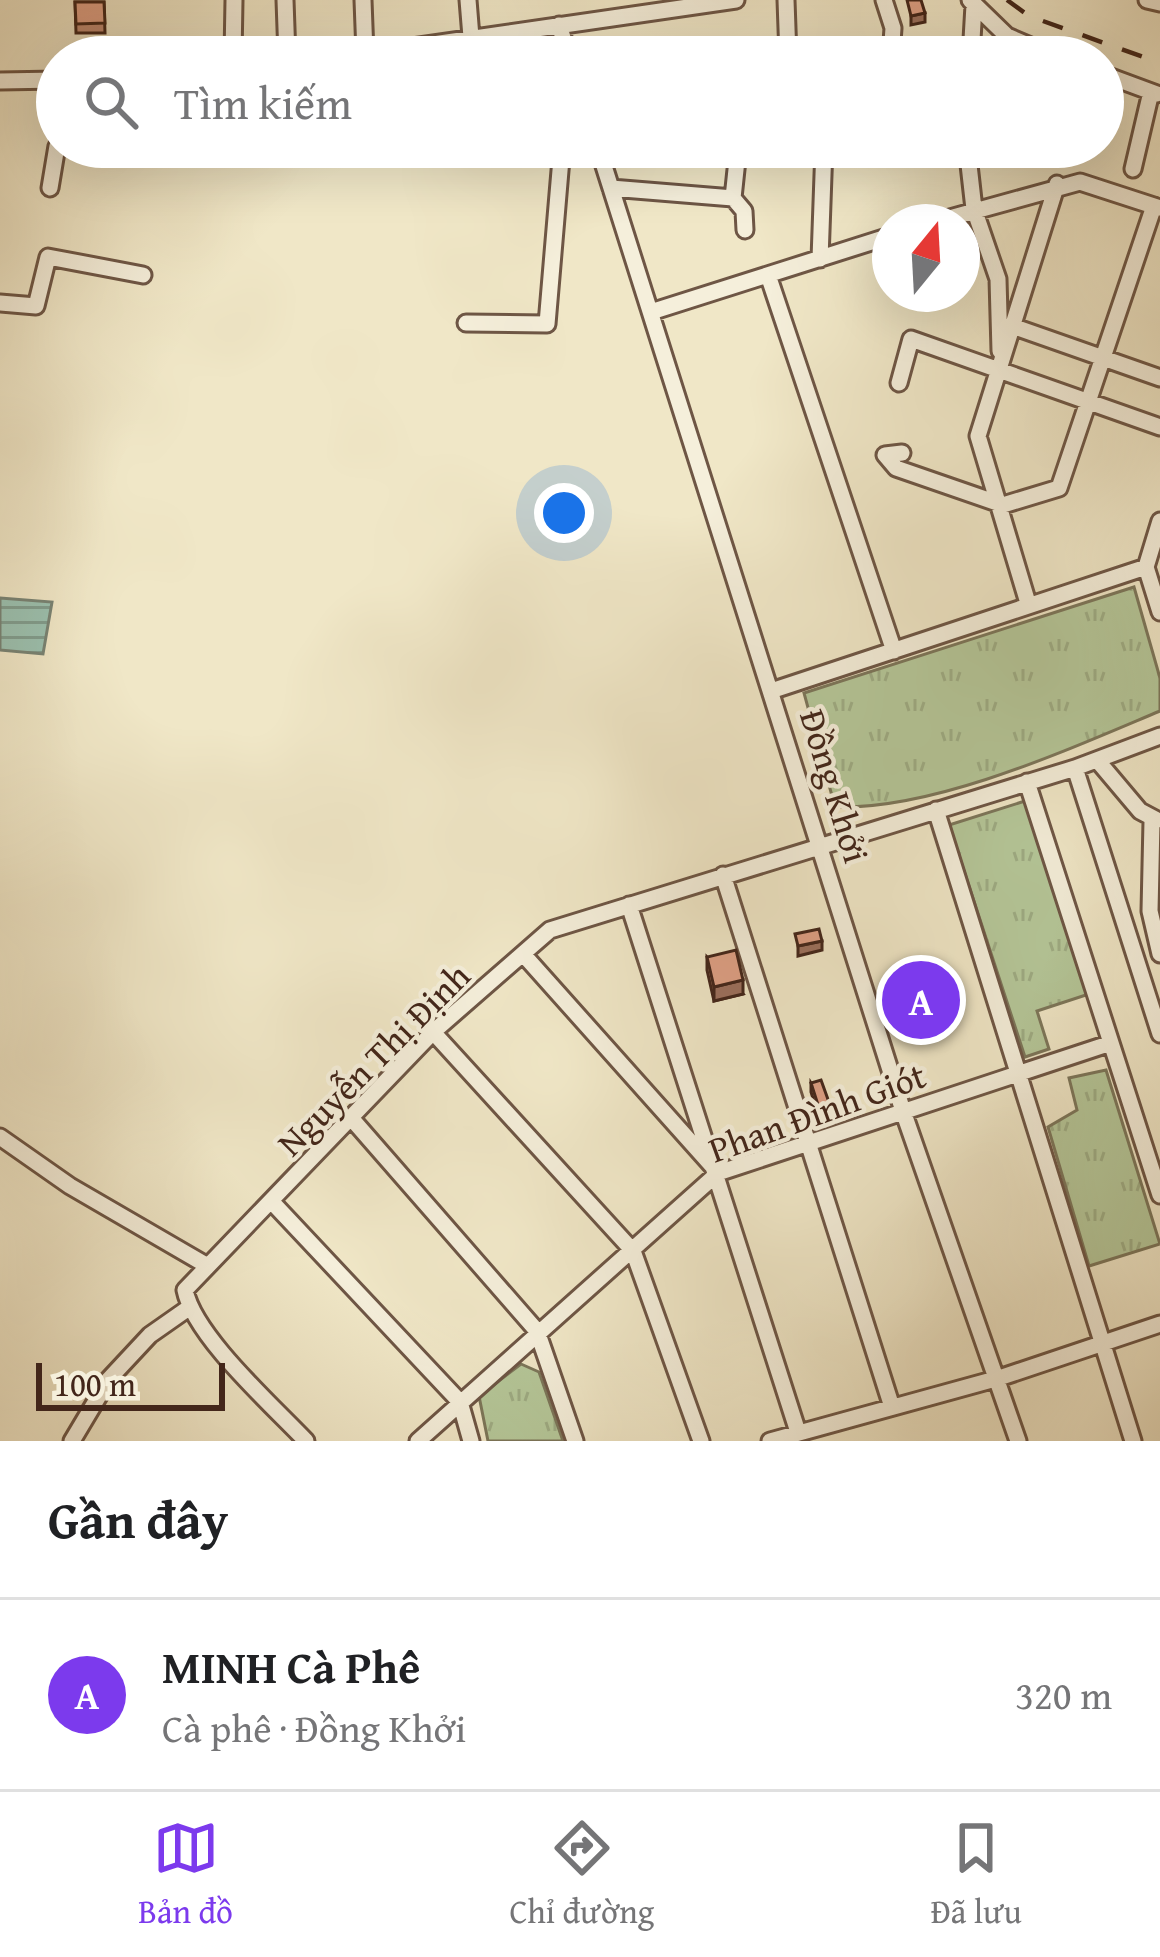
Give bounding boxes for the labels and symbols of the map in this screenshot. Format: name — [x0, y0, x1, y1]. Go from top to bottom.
north arrow — [872, 204, 980, 312]
your location — [534, 483, 594, 543]
street label: Đồng Khởi — [787, 703, 884, 869]
street label: Nguyễn Thị Định — [264, 950, 481, 1167]
pin: A — [882, 955, 960, 1045]
street label: Phan Đình Giót — [701, 1048, 933, 1175]
scale bar — [36, 1357, 225, 1410]

